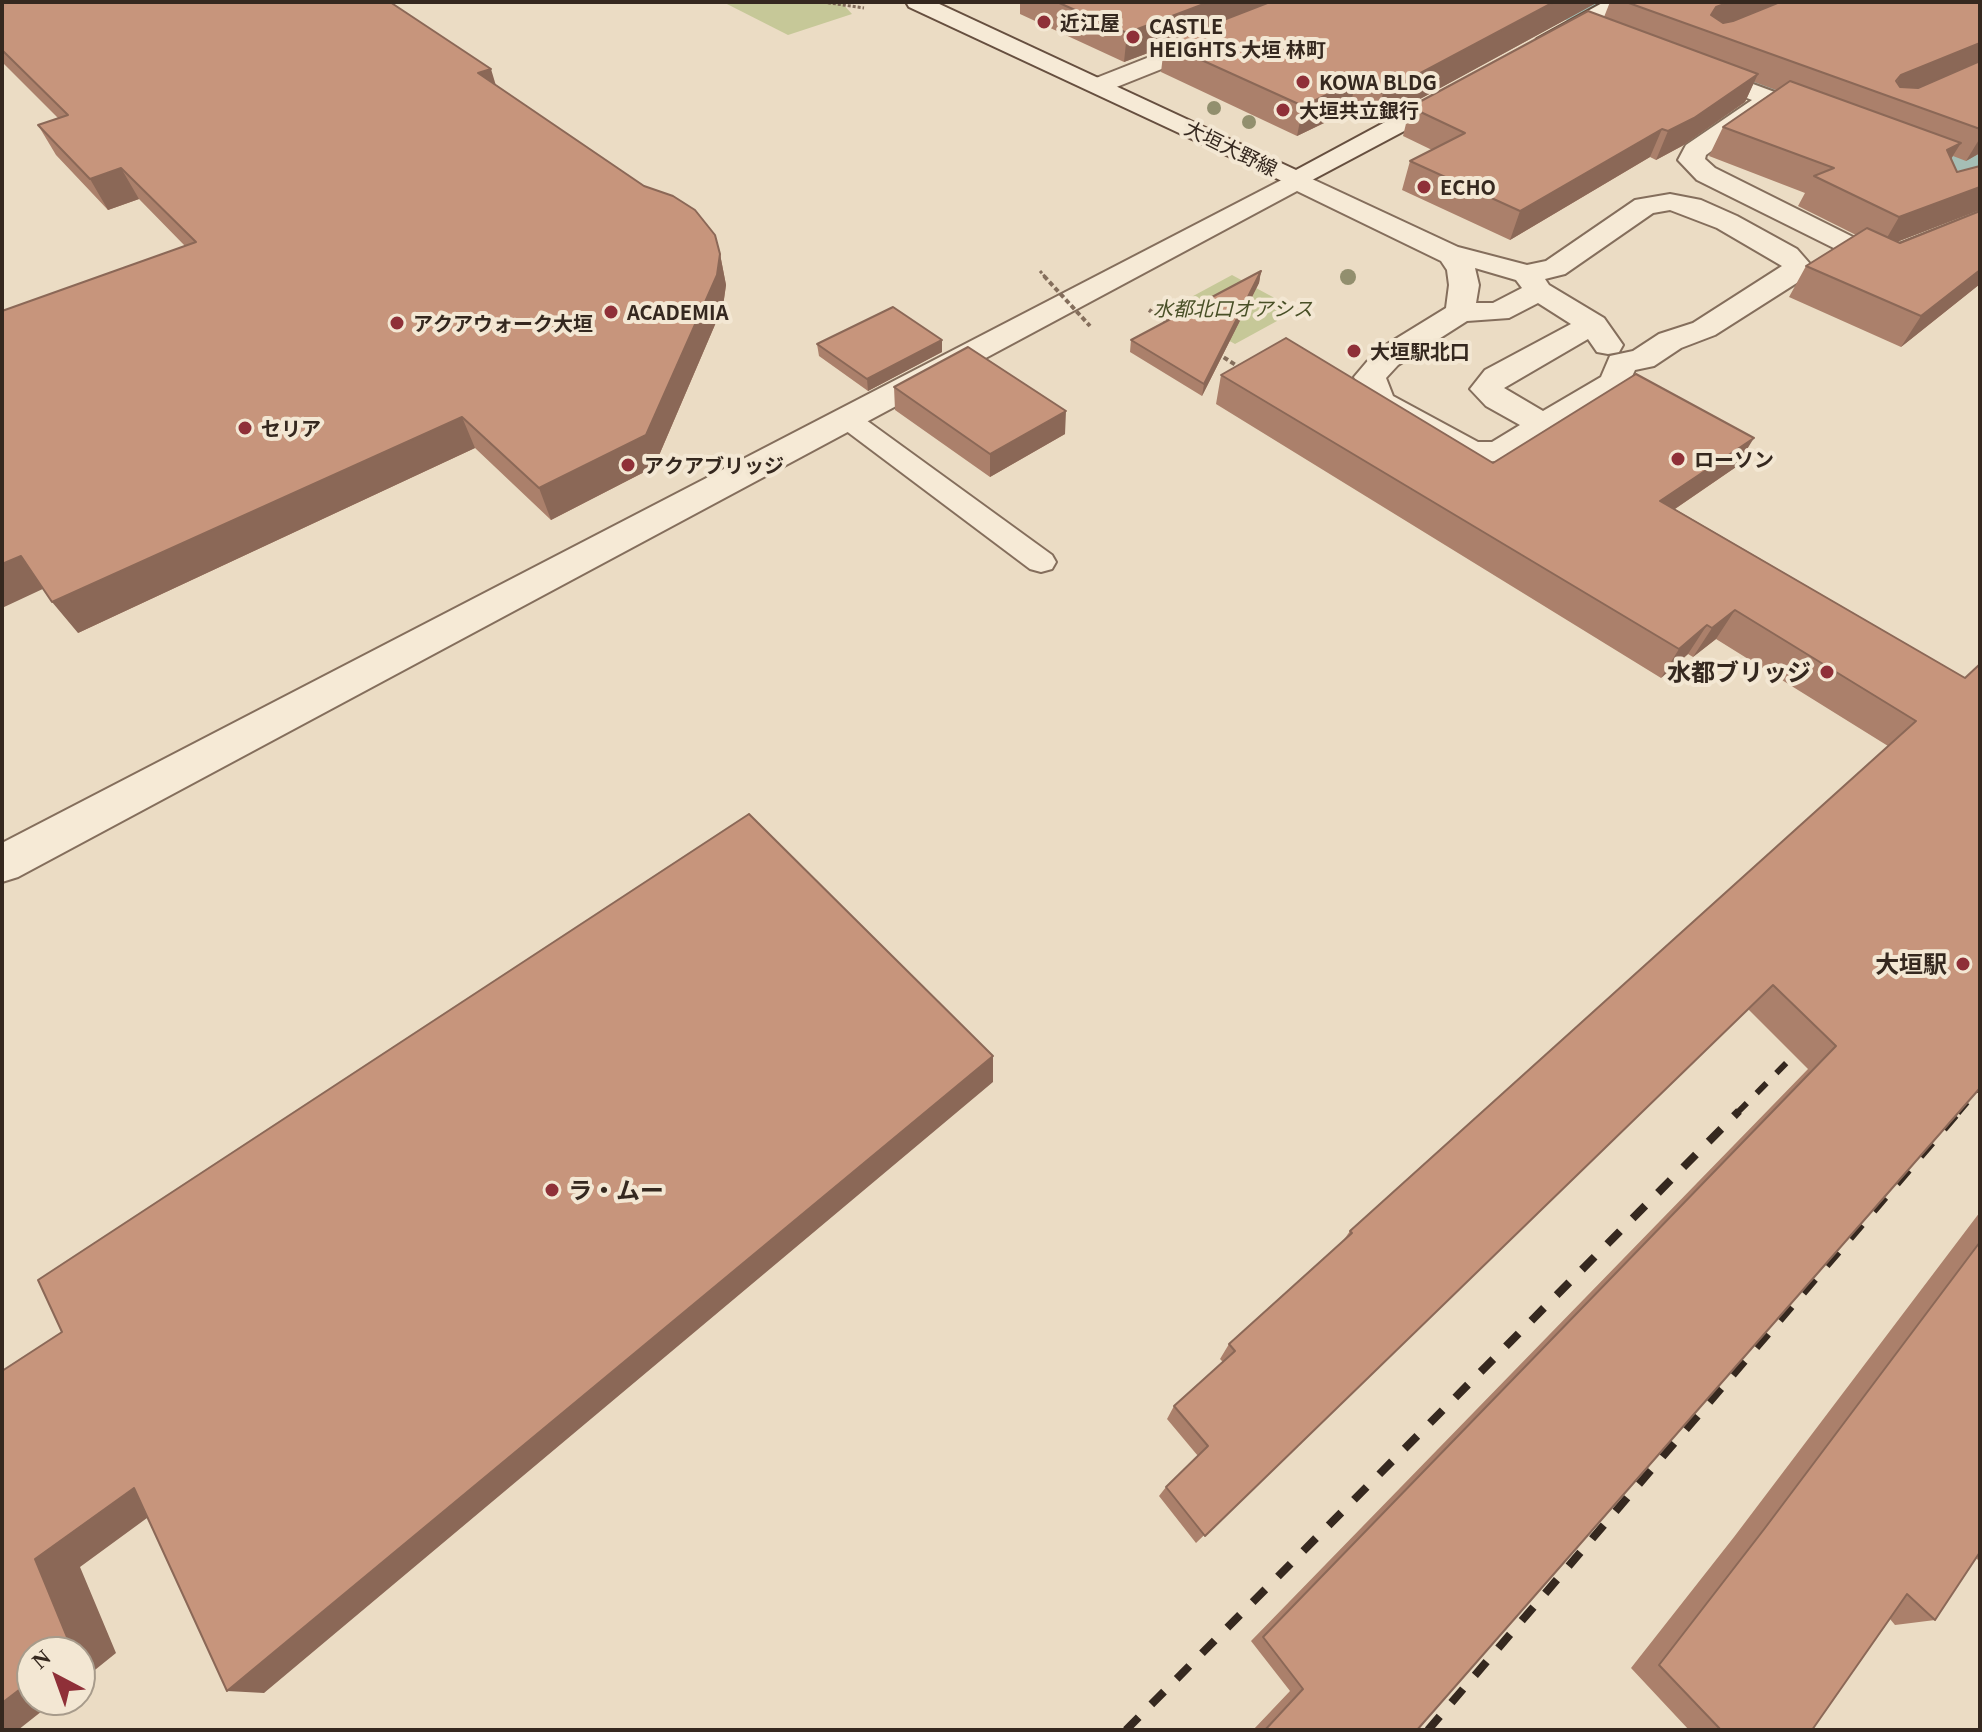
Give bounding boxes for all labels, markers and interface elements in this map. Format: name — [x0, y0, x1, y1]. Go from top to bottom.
place label: 近江屋 — [1060, 10, 1120, 34]
marker: 近江屋 — [1035, 13, 1053, 31]
place label: CASTLE HEIGHTS 大垣 林町 — [1149, 14, 1326, 61]
marker: CASTLE HEIGHTS 大垣 林町 — [1124, 28, 1142, 46]
place label: KOWA BLDG — [1319, 70, 1437, 94]
marker: KOWA BLDG — [1294, 73, 1312, 91]
place label: 大垣共立銀行 — [1299, 98, 1419, 122]
marker: 大垣共立銀行 — [1274, 101, 1292, 119]
street label: 大垣大野線 — [1181, 115, 1281, 181]
place label: ECHO — [1440, 175, 1496, 199]
marker: ECHO — [1415, 178, 1433, 196]
park label: 水都北口オアシス — [1153, 296, 1313, 320]
place label: ACADEMIA — [627, 300, 728, 324]
marker: ACADEMIA — [602, 303, 620, 321]
place label: アクアウォーク大垣 — [413, 311, 593, 335]
marker: アクアウォーク大垣 — [388, 314, 406, 332]
place label: 大垣駅北口 — [1370, 339, 1470, 363]
marker: 大垣駅北口 — [1345, 342, 1363, 360]
place label: セリア — [261, 416, 321, 440]
marker: セリア — [236, 419, 254, 437]
place label: ローソン — [1694, 447, 1774, 471]
marker: ローソン — [1669, 450, 1687, 468]
place label: アクアブリッジ — [644, 453, 784, 477]
marker: アクアブリッジ — [619, 456, 637, 474]
place label: 水都ブリッジ — [1667, 658, 1811, 686]
marker: 水都ブリッジ — [1818, 663, 1836, 681]
place label: 大垣駅 — [1875, 950, 1947, 978]
marker: 大垣駅 — [1954, 955, 1972, 973]
place label: ラ・ムー — [568, 1176, 664, 1204]
marker: ラ・ムー — [543, 1181, 561, 1199]
north arrow — [16, 1636, 96, 1716]
text: N — [27, 1644, 55, 1674]

